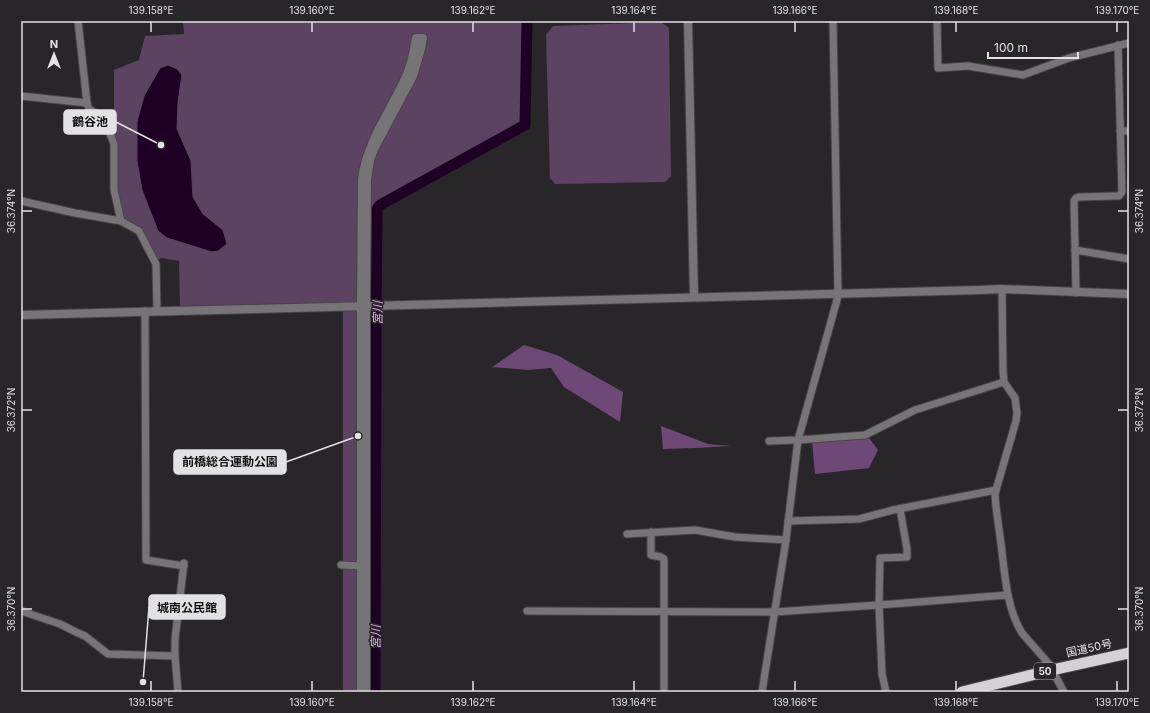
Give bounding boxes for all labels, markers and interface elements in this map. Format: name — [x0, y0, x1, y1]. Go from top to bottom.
text: 139.158°E — [129, 4, 173, 16]
text: 139.160°E — [289, 4, 335, 16]
text: 139.162°E — [450, 4, 496, 16]
text: 139.164°E — [611, 4, 657, 16]
text: 139.166°E — [772, 4, 818, 16]
text: 139.168°E — [933, 4, 979, 16]
text: 139.170°E — [1095, 4, 1139, 16]
north arrow — [34, 34, 74, 74]
scale bar — [988, 34, 1078, 60]
text: N — [50, 37, 58, 51]
text: 100 m — [994, 40, 1028, 55]
callout: 鶴谷池 — [64, 110, 116, 134]
text: 鶴谷池 — [72, 114, 108, 129]
text: 36.374°N — [5, 189, 17, 233]
text: 36.374°N — [1133, 189, 1145, 233]
water label: 宮川 — [370, 299, 385, 325]
text: 36.372°N — [5, 388, 17, 432]
text: 36.372°N — [1133, 388, 1145, 432]
callout: 前橋総合運動公園 — [174, 450, 286, 474]
text: 前橋総合運動公園 — [182, 454, 278, 469]
text: 36.370°N — [5, 587, 17, 631]
text: 36.370°N — [1133, 587, 1145, 631]
callout: 城南公民館 — [149, 595, 225, 619]
text: 城南公民館 — [157, 600, 217, 615]
water label: 宮川 — [368, 623, 383, 649]
street label: 国道50号 — [1065, 636, 1113, 660]
road number: 50 — [1034, 663, 1056, 679]
text: 139.158°E — [129, 696, 173, 708]
text: 139.160°E — [289, 696, 335, 708]
text: 139.162°E — [450, 696, 496, 708]
text: 139.164°E — [611, 696, 657, 708]
text: 139.166°E — [772, 696, 818, 708]
text: 139.168°E — [933, 696, 979, 708]
text: 139.170°E — [1095, 696, 1139, 708]

